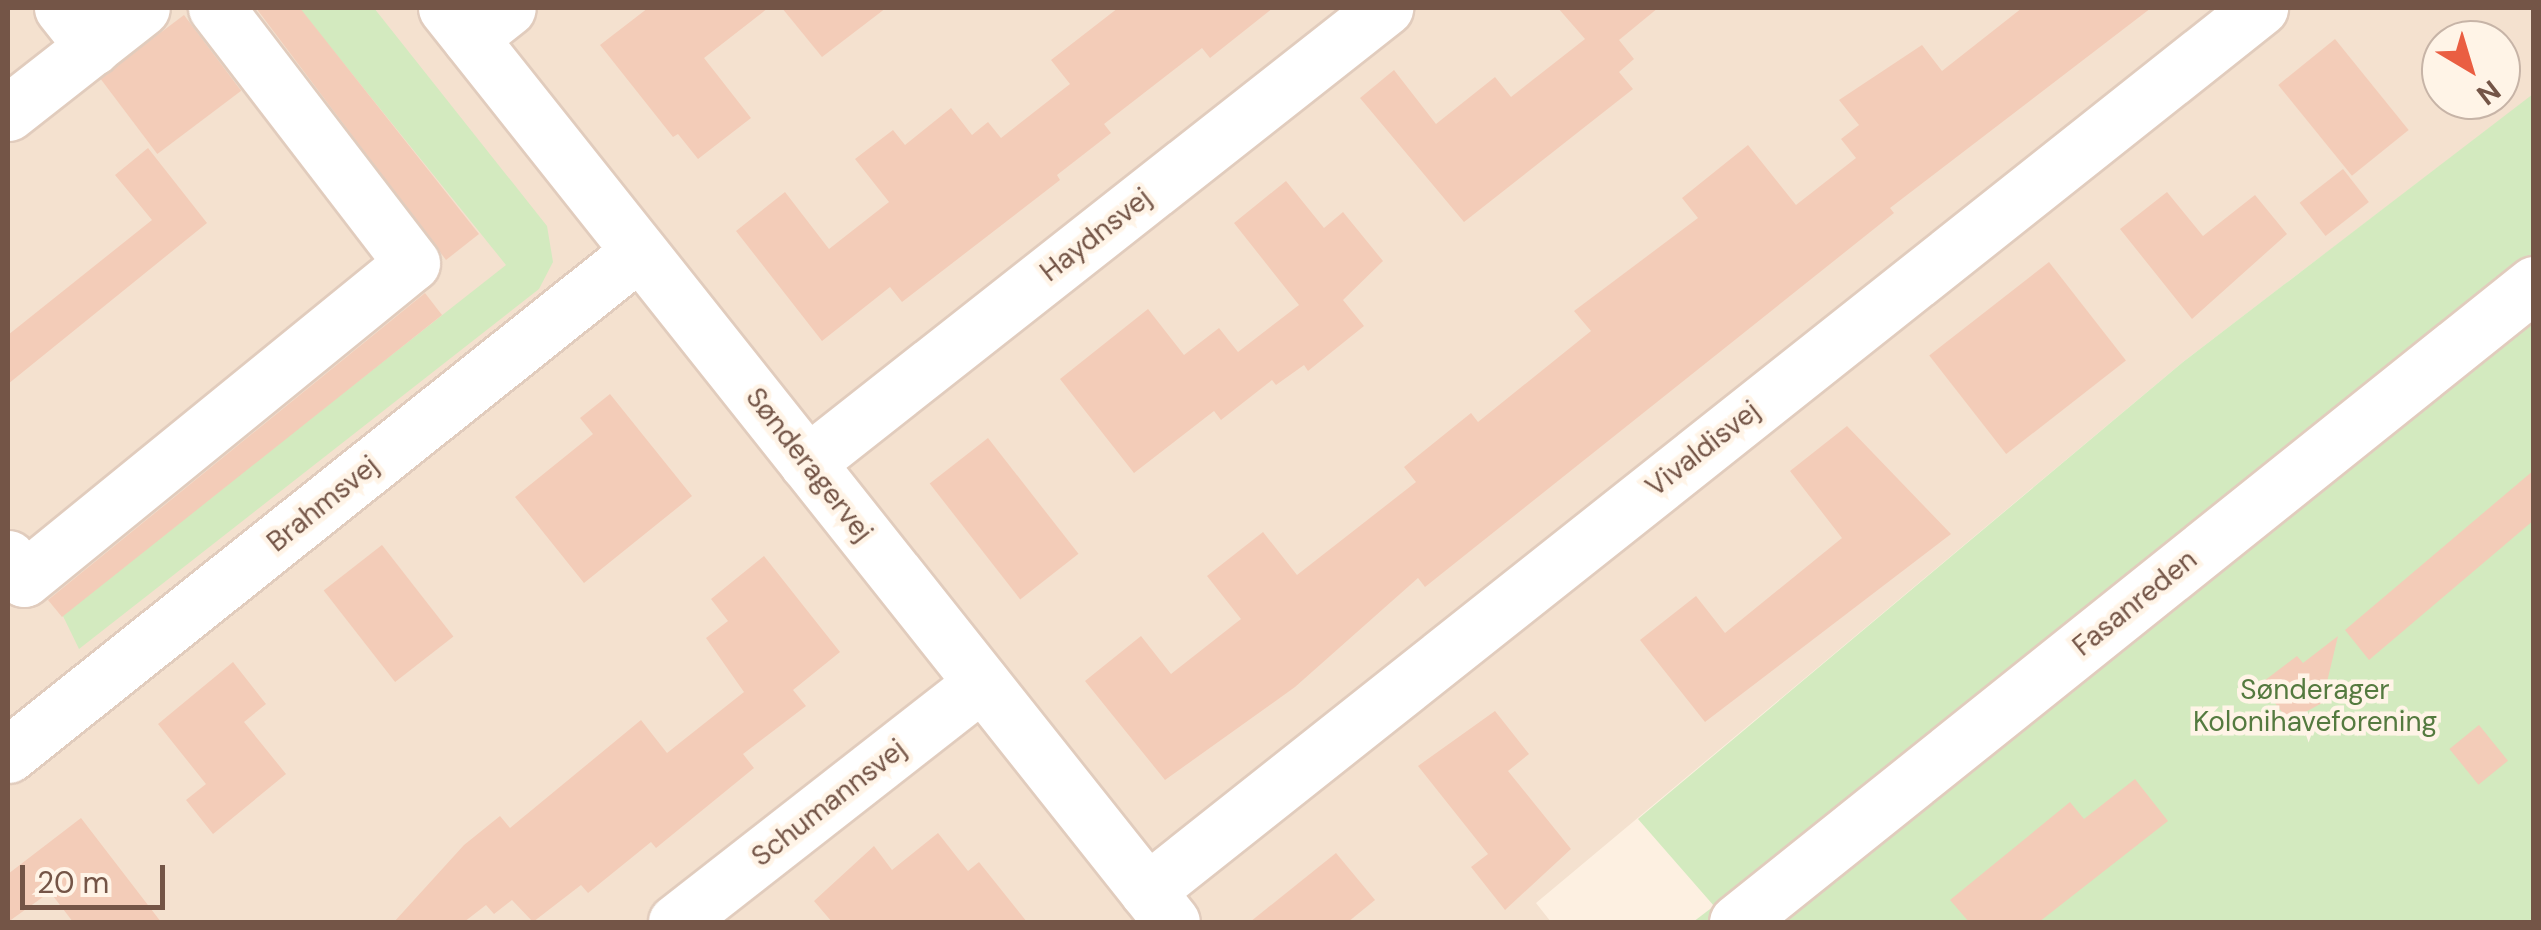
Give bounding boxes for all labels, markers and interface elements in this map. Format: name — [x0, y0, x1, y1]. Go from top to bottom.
north arrow — [2421, 20, 2521, 120]
text: N — [2469, 72, 2508, 113]
street label: Haydnsvej — [1034, 181, 1158, 289]
street label: Sønderagervej — [738, 381, 880, 549]
street label: Vivaldisvej — [1639, 394, 1767, 504]
street label: Brahmsvej — [261, 449, 385, 559]
street label: Fasanreden — [2066, 543, 2204, 663]
park label: Sønderager Kolonihaveforening — [2193, 673, 2437, 739]
street label: Schumannsvej — [745, 732, 913, 874]
scale bar — [25, 845, 170, 907]
text: 20 m — [37, 863, 109, 902]

